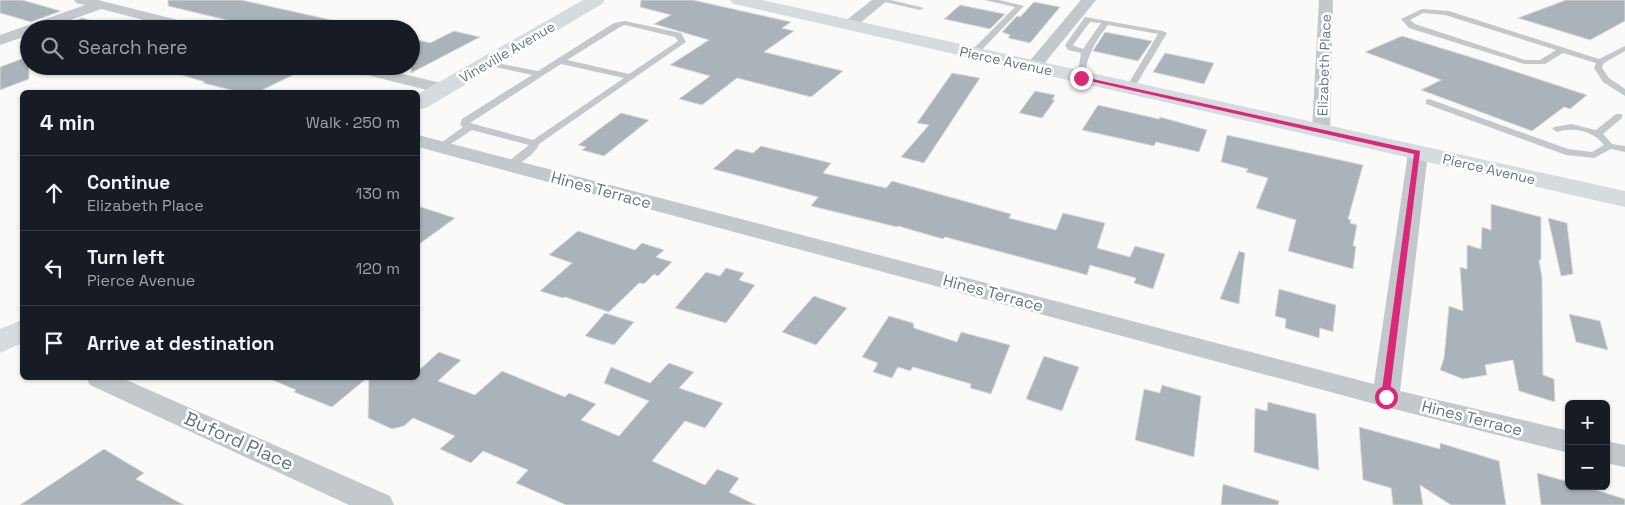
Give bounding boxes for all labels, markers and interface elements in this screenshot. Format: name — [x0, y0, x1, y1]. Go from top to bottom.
street label: Elizabeth Place — [1313, 14, 1335, 116]
street label: Vineville Avenue — [456, 17, 558, 87]
search box — [20, 20, 420, 75]
icon: search — [38, 34, 66, 62]
text: Search here — [78, 35, 188, 60]
street label: Pierce Avenue — [958, 42, 1054, 80]
route end — [1070, 67, 1093, 90]
text: 4 min — [40, 109, 95, 136]
text: Walk · 250 m — [306, 112, 400, 133]
street label: Pierce Avenue — [1441, 150, 1537, 188]
street label: Hines Terrace — [549, 167, 653, 213]
text: Continue — [87, 170, 170, 195]
icon: ahead — [40, 179, 68, 207]
text: 130 m — [356, 183, 400, 204]
text: Elizabeth Place — [87, 195, 204, 216]
text: Turn left — [87, 245, 165, 270]
icon: left — [40, 254, 68, 282]
text: 120 m — [356, 258, 400, 279]
text: Pierce Avenue — [87, 270, 195, 291]
street label: Hines Terrace — [941, 270, 1045, 316]
icon: arrive — [40, 329, 68, 357]
text: Arrive at destination — [87, 331, 275, 356]
route start — [1375, 386, 1398, 409]
street label: Hines Terrace — [1420, 395, 1524, 441]
map controls — [1565, 400, 1610, 490]
button: + — [1565, 400, 1610, 445]
street label: Buford Place — [180, 406, 298, 476]
button: − — [1565, 445, 1610, 490]

